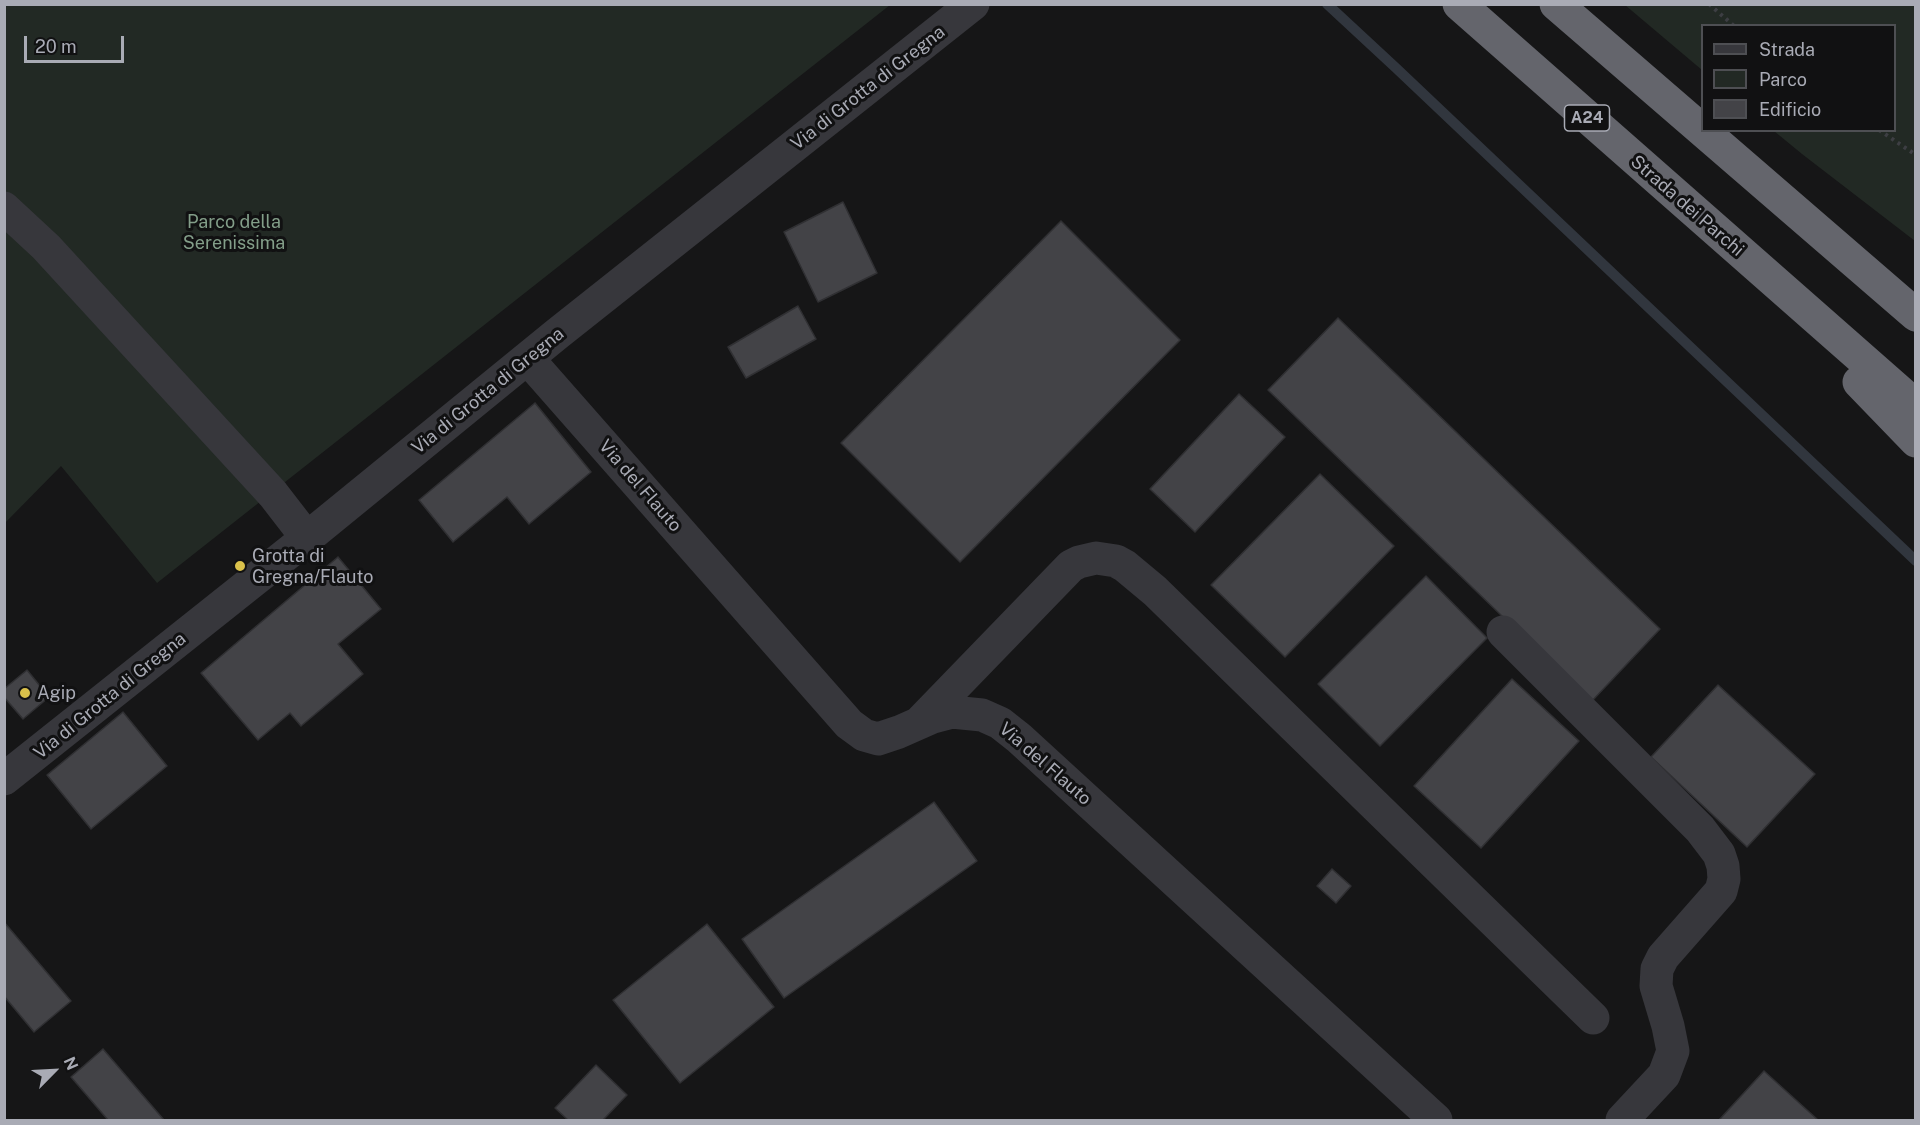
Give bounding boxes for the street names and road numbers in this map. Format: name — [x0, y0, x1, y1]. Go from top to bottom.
street label: Via di Grotta di Gregna — [787, 21, 949, 155]
road number: A24 — [1564, 105, 1610, 131]
street label: Strada dei Parchi — [1626, 151, 1748, 261]
street label: Via di Grotta di Gregna — [408, 323, 568, 459]
street label: Via del Flauto — [594, 436, 686, 536]
street label: Via di Grotta di Gregna — [30, 628, 190, 764]
street label: Via del Flauto — [995, 718, 1095, 810]

